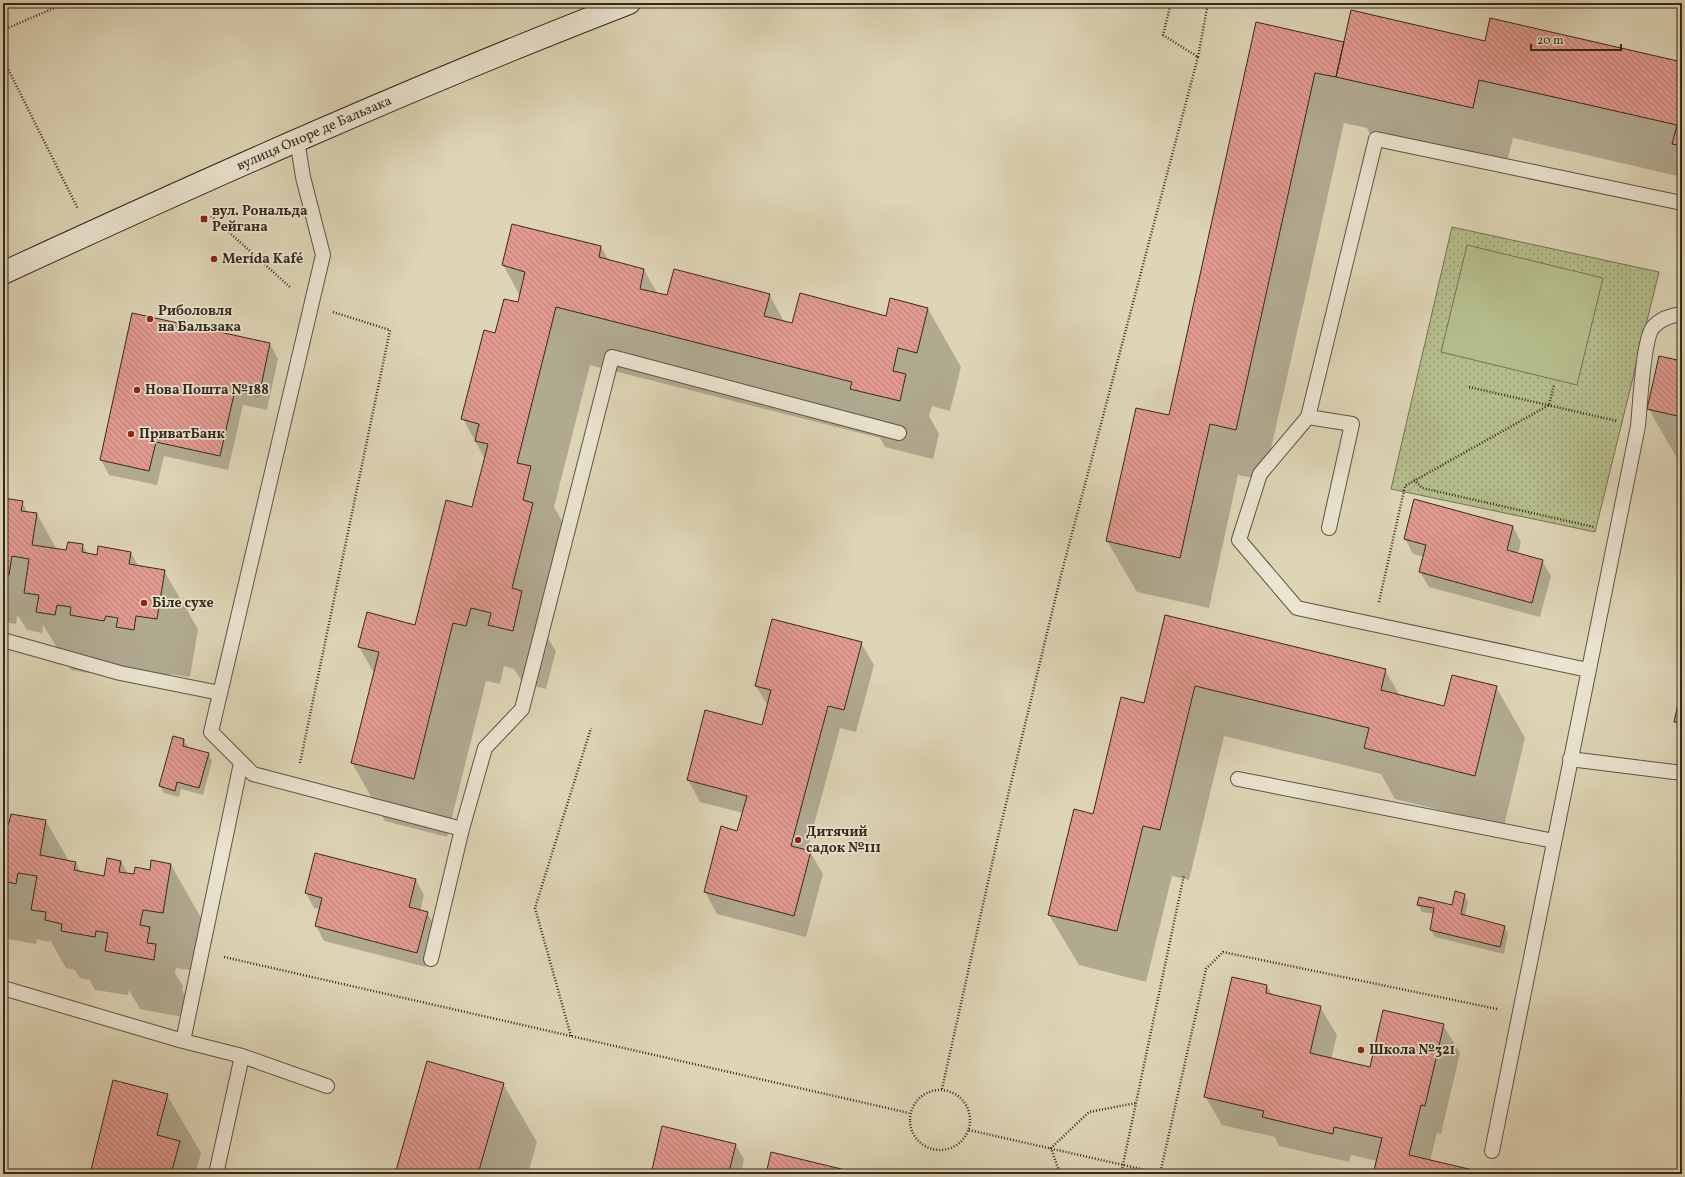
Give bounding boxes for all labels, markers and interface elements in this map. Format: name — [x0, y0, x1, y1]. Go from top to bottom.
scale bar — [1531, 26, 1621, 52]
text: 20 m — [1537, 33, 1564, 49]
street label: вулиця Оноре де Бальзака — [233, 91, 395, 175]
place label: вул. Рональда Рейгана — [212, 202, 308, 237]
marker: вул. Рональда Рейгана — [199, 214, 209, 224]
place label: Merída Kafé — [222, 250, 303, 269]
marker: Merída Kafé — [209, 254, 219, 264]
place label: Риболовля на Бальзака — [158, 302, 241, 337]
marker: Риболовля на Бальзака — [145, 314, 155, 324]
place label: Нова Пошта №188 — [145, 381, 269, 400]
marker: Нова Пошта №188 — [132, 385, 142, 395]
place label: ПриватБанк — [139, 425, 225, 444]
marker: ПриватБанк — [126, 429, 136, 439]
place label: Біле сухе — [152, 594, 214, 613]
marker: Біле сухе — [139, 598, 149, 608]
place label: Дитячий садок №111 — [806, 823, 881, 858]
marker: Дитячий садок №111 — [793, 835, 803, 845]
place label: Школа №321 — [1369, 1041, 1455, 1060]
marker: Школа №321 — [1356, 1045, 1366, 1055]

